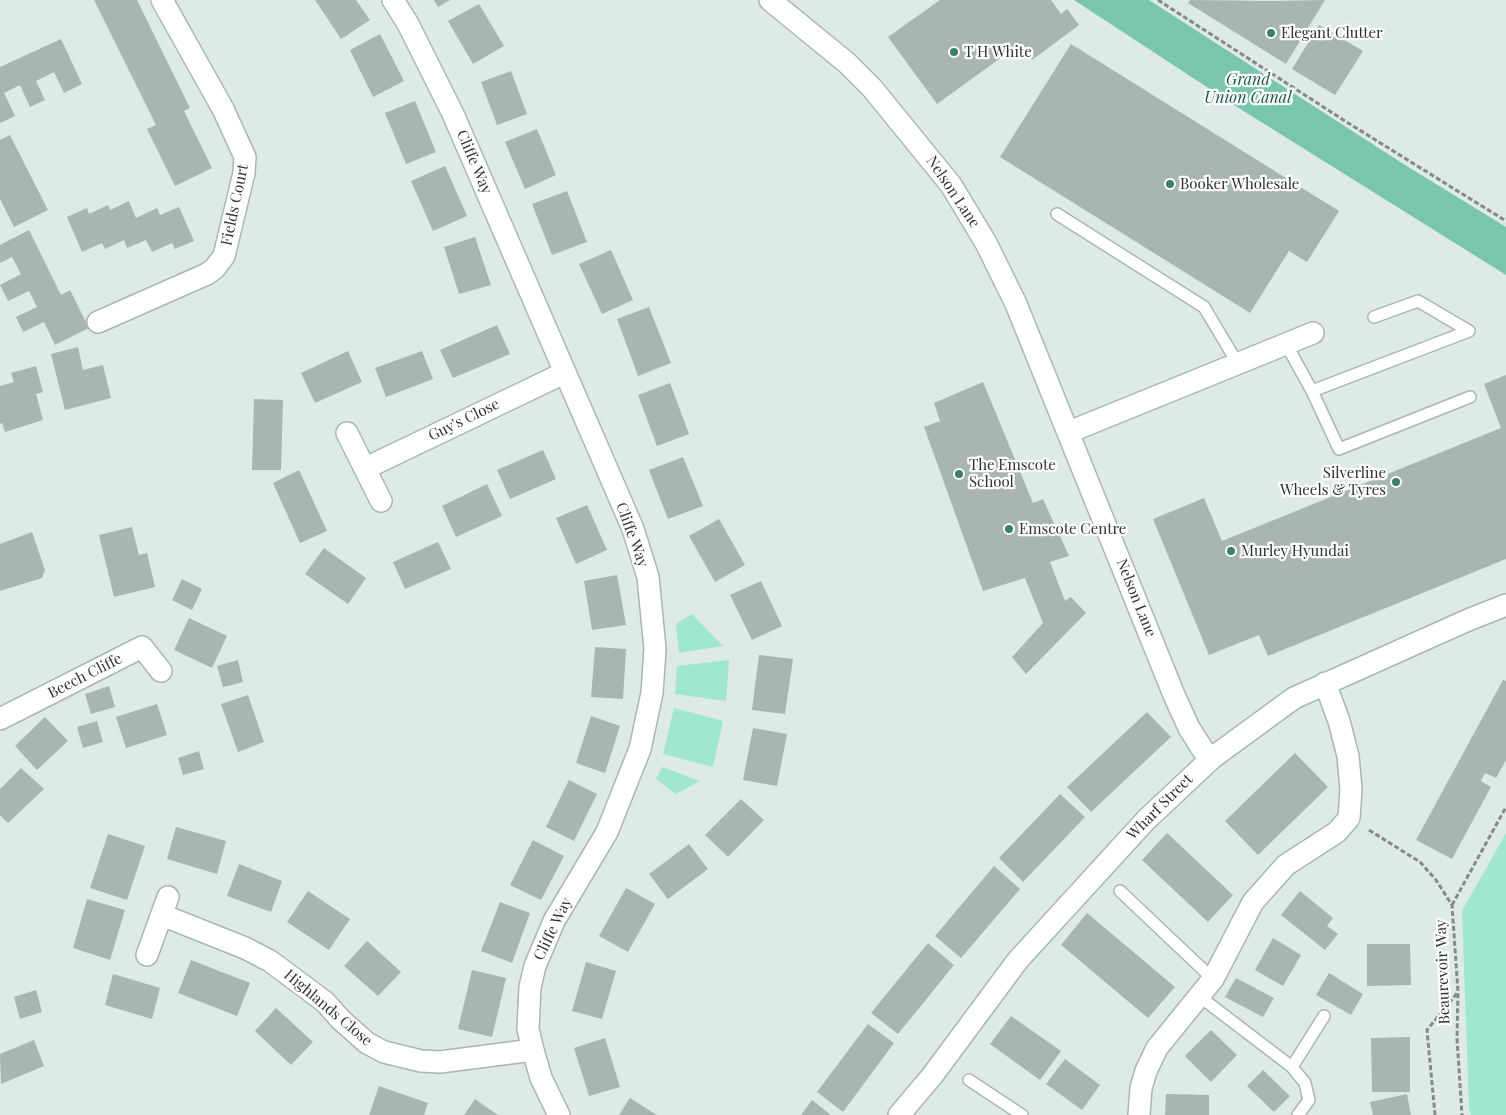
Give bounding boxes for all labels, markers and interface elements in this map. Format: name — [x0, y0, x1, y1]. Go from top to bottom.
place label: Elegant Clutter — [1281, 24, 1383, 42]
marker: Elegant Clutter — [1265, 27, 1277, 39]
place label: T H White — [964, 43, 1032, 61]
marker: T H White — [948, 46, 960, 58]
water label: Grand Union Canal — [1204, 70, 1292, 108]
street label: Cliffe Way — [453, 127, 495, 197]
street label: Nelson Lane — [922, 153, 984, 231]
street label: Fields Court — [218, 163, 252, 247]
place label: Booker Wholesale — [1180, 175, 1299, 193]
marker: Booker Wholesale — [1164, 178, 1176, 190]
street label: Guy's Close — [425, 395, 503, 445]
place label: The Emscote School — [969, 456, 1056, 491]
place label: Silverline Wheels & Tyres — [1280, 464, 1386, 499]
marker: The Emscote School — [953, 468, 965, 480]
marker: Silverline Wheels & Tyres — [1390, 476, 1402, 488]
street label: Cliffe Way — [612, 500, 652, 570]
place label: Emscote Centre — [1019, 520, 1126, 538]
marker: Emscote Centre — [1003, 523, 1015, 535]
place label: Murley Hyundai — [1241, 542, 1349, 560]
marker: Murley Hyundai — [1225, 545, 1237, 557]
street label: Nelson Lane — [1112, 556, 1160, 640]
street label: Beech Cliffe — [45, 650, 125, 702]
street label: Wharf Street — [1123, 770, 1197, 844]
street label: Cliffe Way — [530, 895, 576, 963]
street label: Beaurevoir Way — [1432, 919, 1454, 1025]
street label: Highlands Close — [280, 966, 376, 1050]

